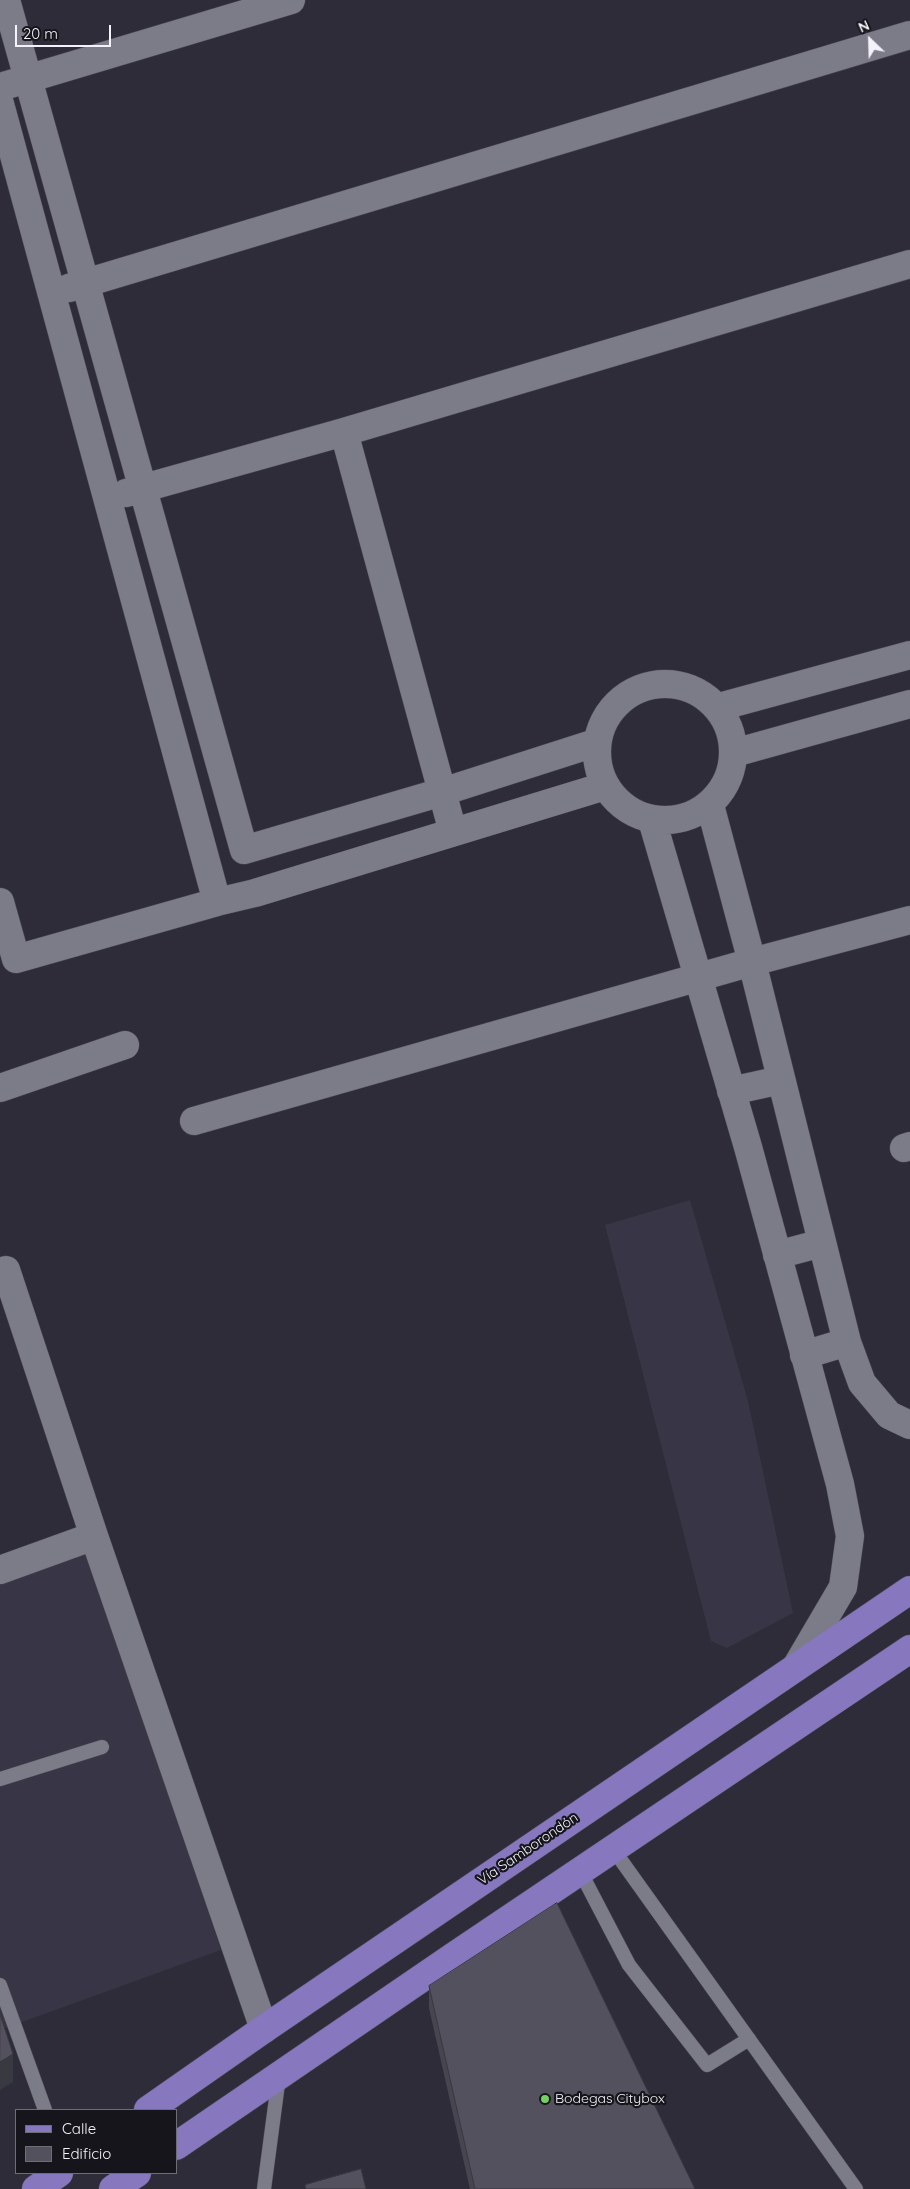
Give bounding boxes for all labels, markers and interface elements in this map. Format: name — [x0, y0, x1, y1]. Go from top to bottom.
scale bar — [18, 15, 114, 47]
north arrow — [845, 15, 895, 65]
text: N — [856, 16, 872, 37]
text: 20 m — [23, 24, 58, 43]
street label: Vía Samborondón — [475, 1809, 581, 1889]
place label: Bodegas Citybox — [555, 2091, 665, 2107]
marker: Bodegas Citybox — [539, 2093, 551, 2105]
legend — [15, 2109, 178, 2174]
text: Calle — [62, 2119, 96, 2138]
text: Edificio — [62, 2144, 111, 2163]

